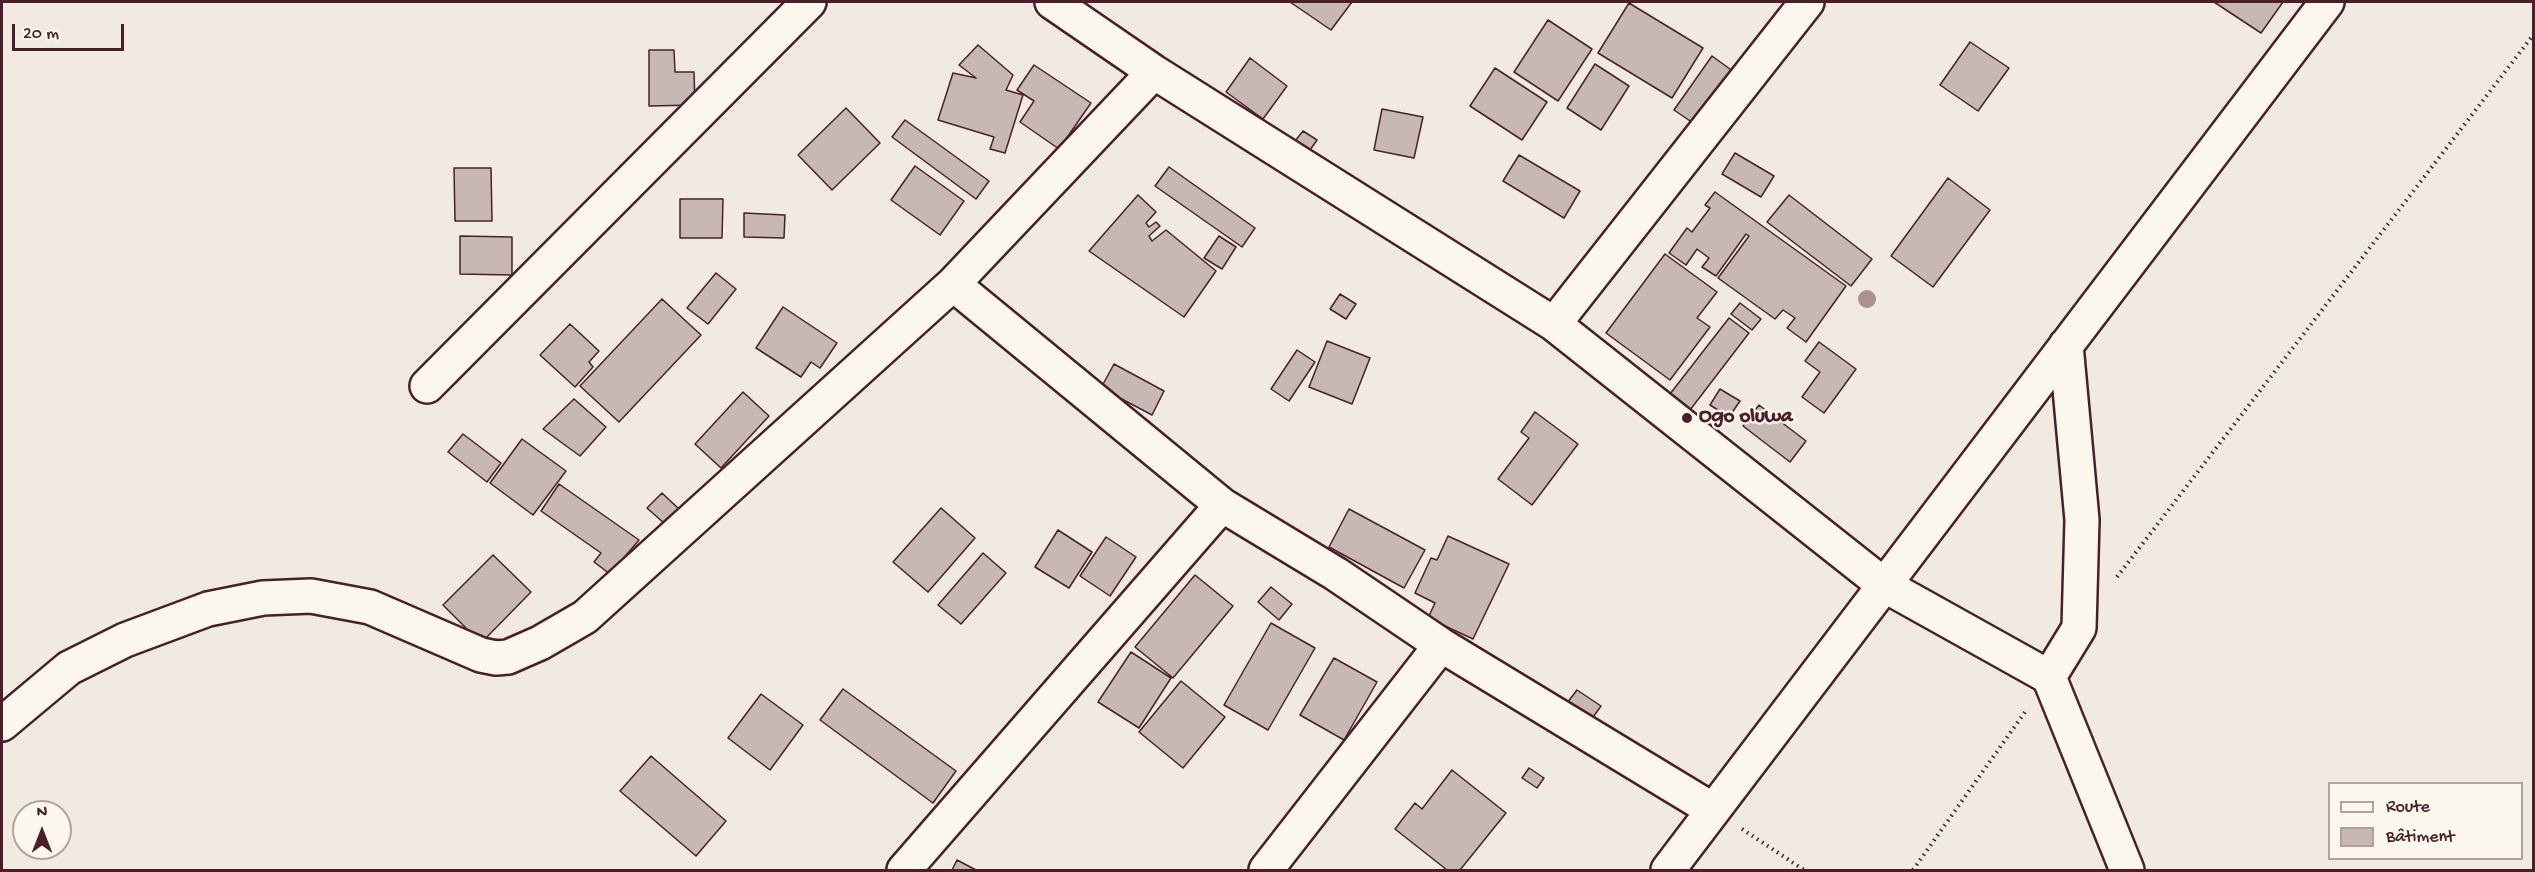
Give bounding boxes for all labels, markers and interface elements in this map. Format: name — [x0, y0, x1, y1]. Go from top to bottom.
scale bar — [15, 12, 128, 50]
text: 20 m — [23, 24, 59, 45]
place label: Ogo oluwa — [1699, 405, 1793, 431]
marker: Ogo oluwa — [1680, 411, 1694, 425]
legend — [2328, 782, 2523, 860]
text: Route — [2386, 797, 2430, 818]
north arrow — [12, 800, 72, 860]
text: N — [37, 804, 47, 823]
text: Bâtiment — [2386, 827, 2454, 848]

